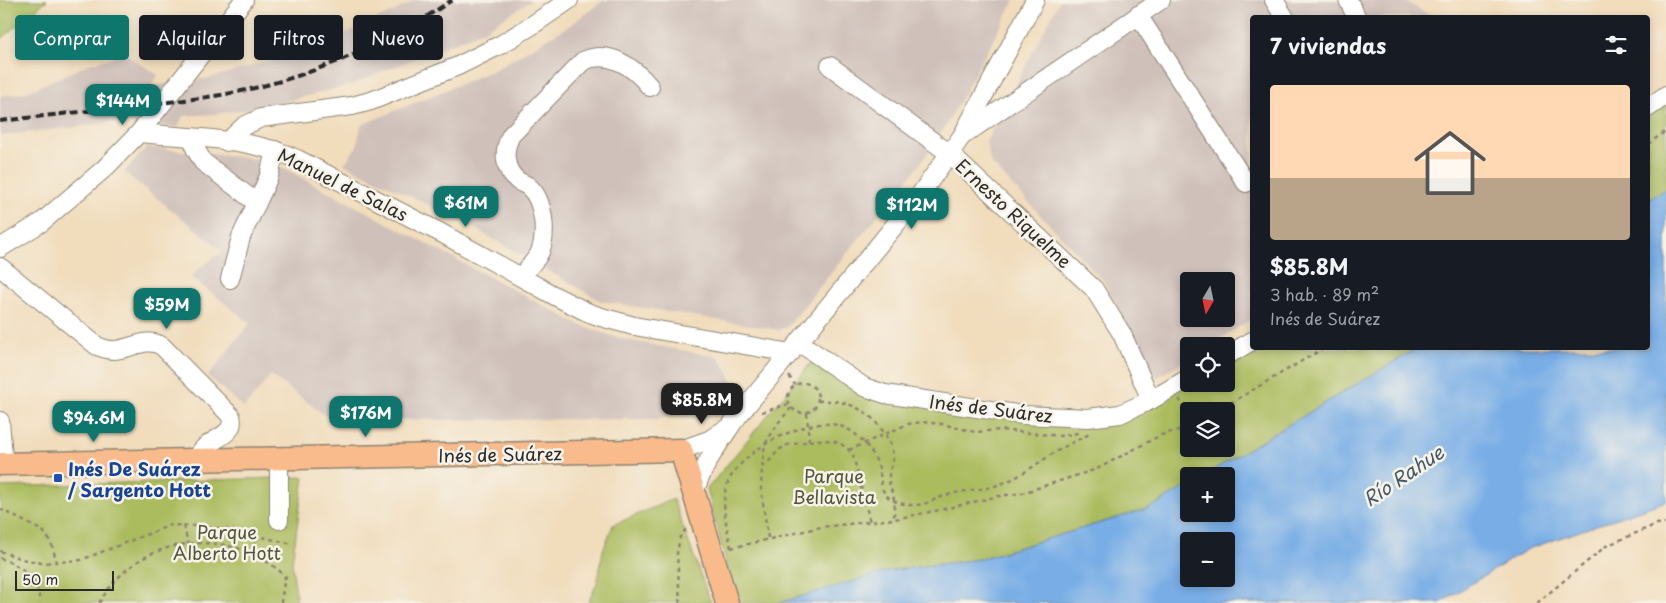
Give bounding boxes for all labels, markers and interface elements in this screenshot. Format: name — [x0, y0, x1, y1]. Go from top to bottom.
chip: Comprar — [15, 15, 129, 60]
chip: Alquilar — [139, 15, 244, 60]
chip: Filtros — [254, 15, 343, 60]
chip: Nuevo — [353, 15, 443, 60]
text: 7 viviendas — [1270, 29, 1386, 61]
icon: filters — [1602, 31, 1630, 59]
pin: $144M — [88, 84, 158, 126]
text: $144M — [96, 88, 150, 112]
icon: home — [1405, 118, 1495, 208]
street label: Manuel de Salas — [273, 141, 413, 227]
street label: Ernesto Riquelme — [950, 152, 1078, 274]
pin: $61M — [436, 186, 496, 228]
pin: $112M — [877, 188, 947, 230]
text: $61M — [444, 190, 488, 214]
text: $112M — [887, 192, 937, 216]
text: $85.8M — [1270, 250, 1349, 282]
north arrow — [1180, 272, 1235, 328]
map controls — [1180, 272, 1235, 587]
text: 3 hab. · 89 m² — [1270, 282, 1379, 306]
pin: $59M — [137, 288, 197, 330]
text: $59M — [145, 292, 189, 316]
text: Inés de Suárez — [1270, 306, 1380, 330]
button: locate — [1180, 337, 1235, 392]
pin: $85.8M — [661, 382, 743, 425]
text: $85.8M — [672, 387, 732, 411]
street label: Inés de Suárez — [928, 387, 1055, 429]
pin: $176M — [331, 396, 401, 438]
pin: $94.6M — [53, 400, 135, 443]
text: $176M — [340, 400, 392, 424]
button: layers — [1180, 402, 1235, 457]
text: $94.6M — [63, 405, 125, 429]
water label: Río Rahue — [1357, 437, 1449, 512]
street label: Inés de Suárez — [438, 439, 563, 469]
place label: Inés De Suárez / Sargento Hott — [67, 455, 211, 503]
park label: Parque Bellavista — [792, 462, 877, 510]
button: + — [1180, 467, 1235, 522]
marker: Inés De Suárez / Sargento Hott — [52, 472, 64, 484]
park label: Parque Alberto Hott — [173, 518, 281, 566]
button: − — [1180, 532, 1235, 587]
scale bar — [15, 568, 114, 591]
text: 50 m — [22, 569, 58, 590]

